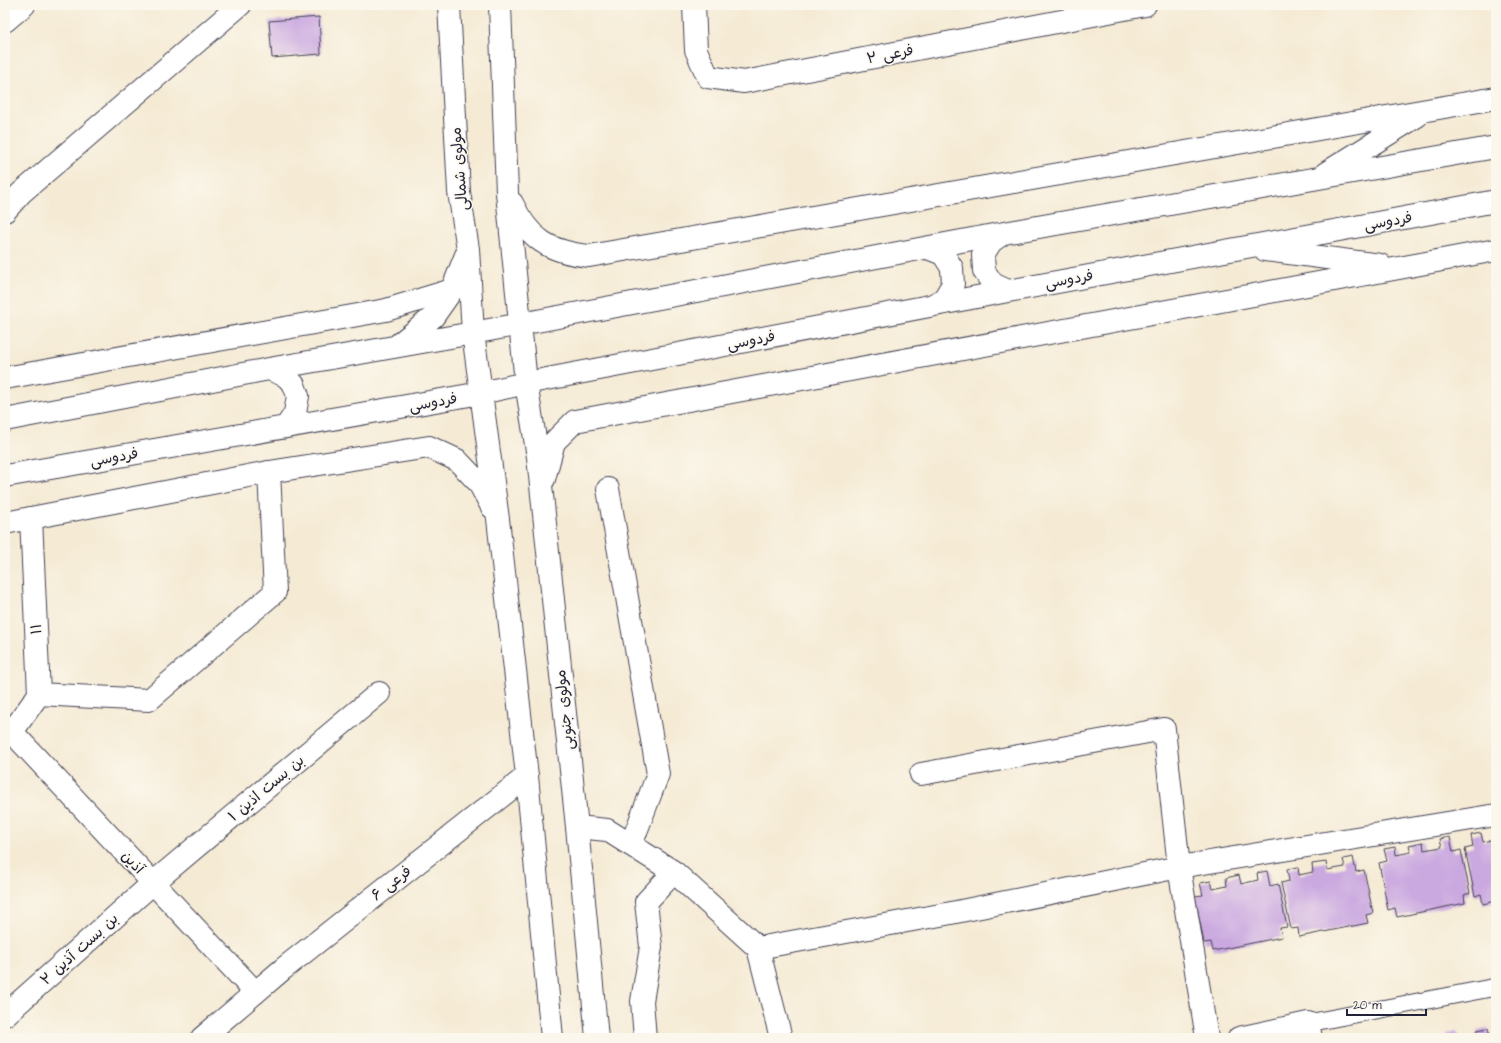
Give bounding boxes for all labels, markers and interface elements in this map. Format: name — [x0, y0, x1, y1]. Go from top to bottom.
street label: فرعی ۲ — [865, 40, 915, 69]
street label: مولوی شمالی — [445, 126, 474, 212]
street label: فردوسی — [1362, 207, 1414, 236]
street label: فردوسی — [1043, 265, 1095, 294]
street label: فردوسی — [725, 326, 777, 355]
street label: فردوسی — [407, 388, 459, 417]
street label: فردوسی — [88, 443, 140, 472]
street label: ۱۱ — [26, 623, 47, 635]
street label: مولوی جنوبی — [550, 669, 579, 751]
street label: بن بست اذین ۱ — [224, 750, 309, 827]
street label: آذین — [116, 846, 150, 880]
street label: فرعی ۶ — [367, 861, 416, 906]
street label: بن بست آذین ۲ — [36, 909, 123, 990]
scale bar — [1347, 991, 1426, 1017]
text: 20 m — [1353, 997, 1382, 1014]

